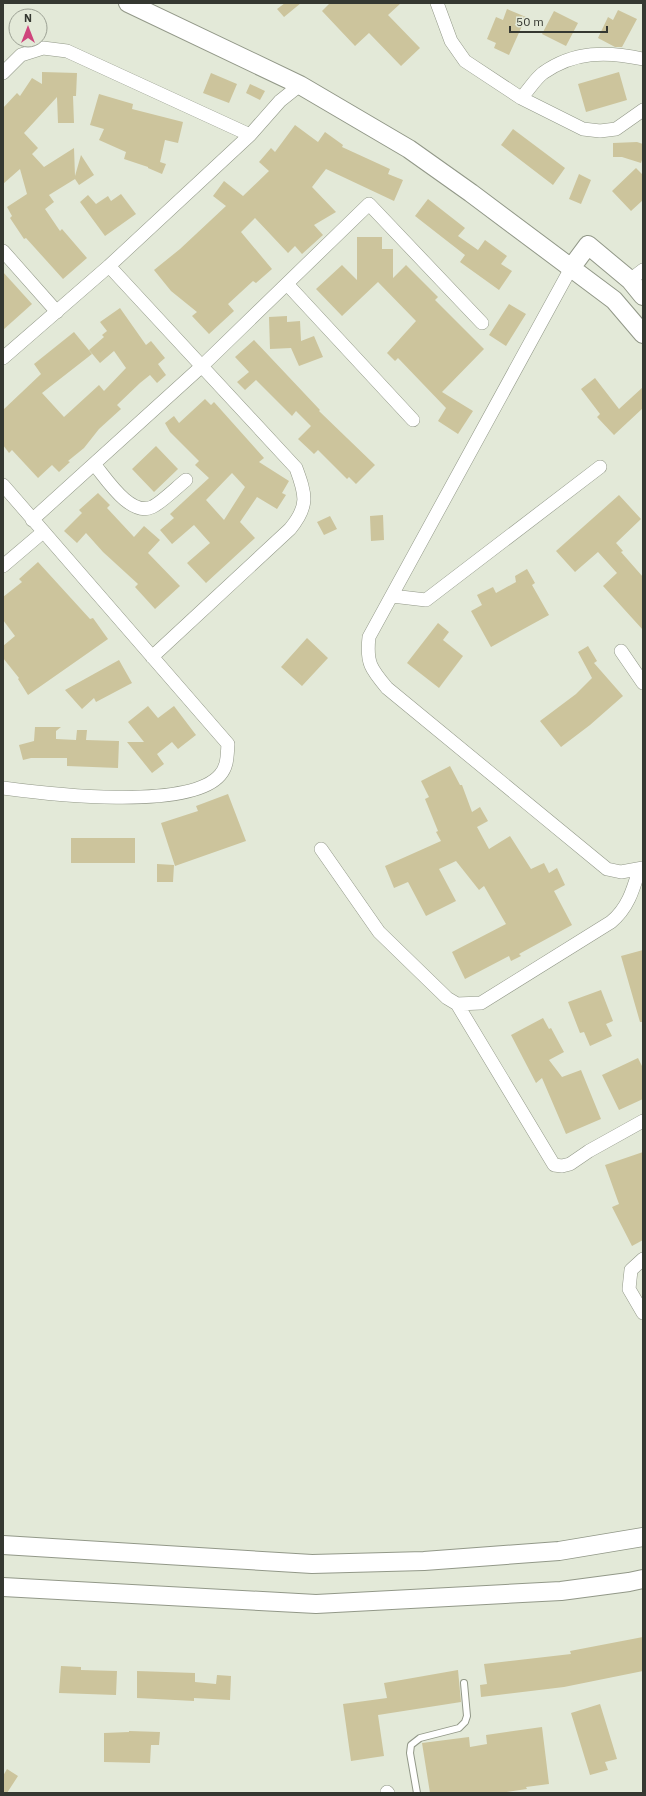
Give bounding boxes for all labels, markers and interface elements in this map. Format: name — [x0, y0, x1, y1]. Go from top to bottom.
north arrow — [8, 8, 48, 48]
scale bar — [510, 8, 607, 34]
text: N — [24, 11, 32, 25]
text: 50 m — [516, 14, 544, 29]

